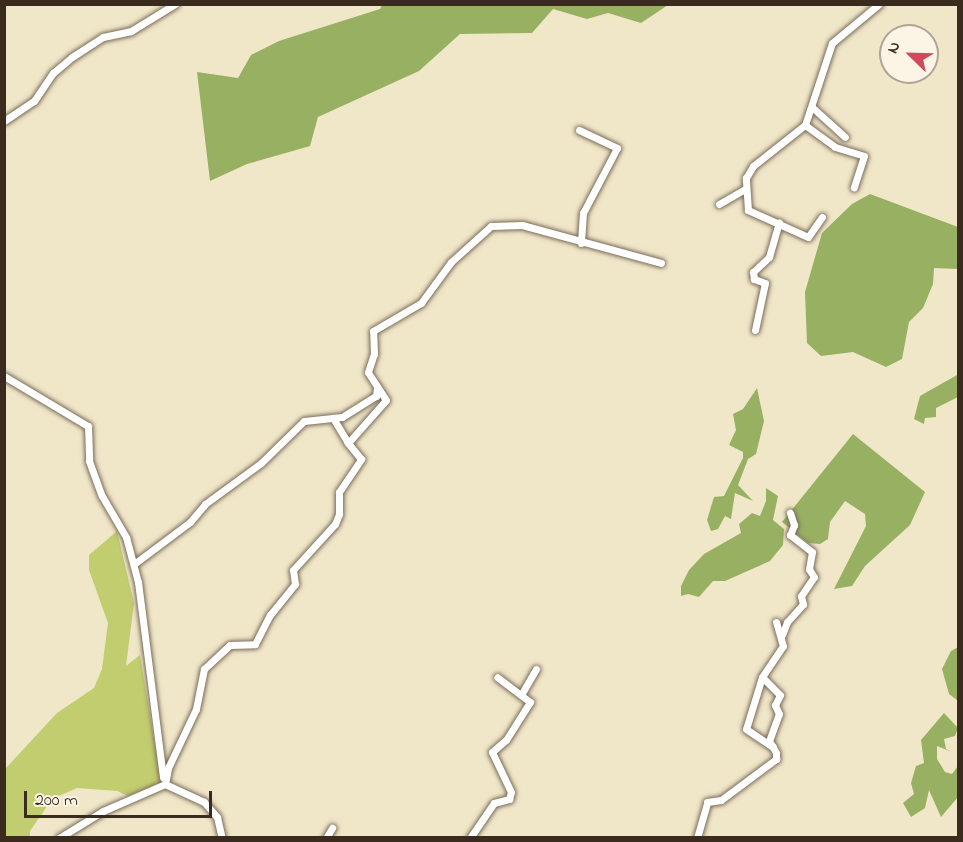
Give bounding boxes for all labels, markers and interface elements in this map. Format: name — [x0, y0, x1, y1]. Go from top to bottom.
north arrow — [879, 24, 939, 84]
text: N — [881, 38, 907, 57]
scale bar — [27, 779, 214, 817]
text: 200 m — [35, 788, 78, 814]

